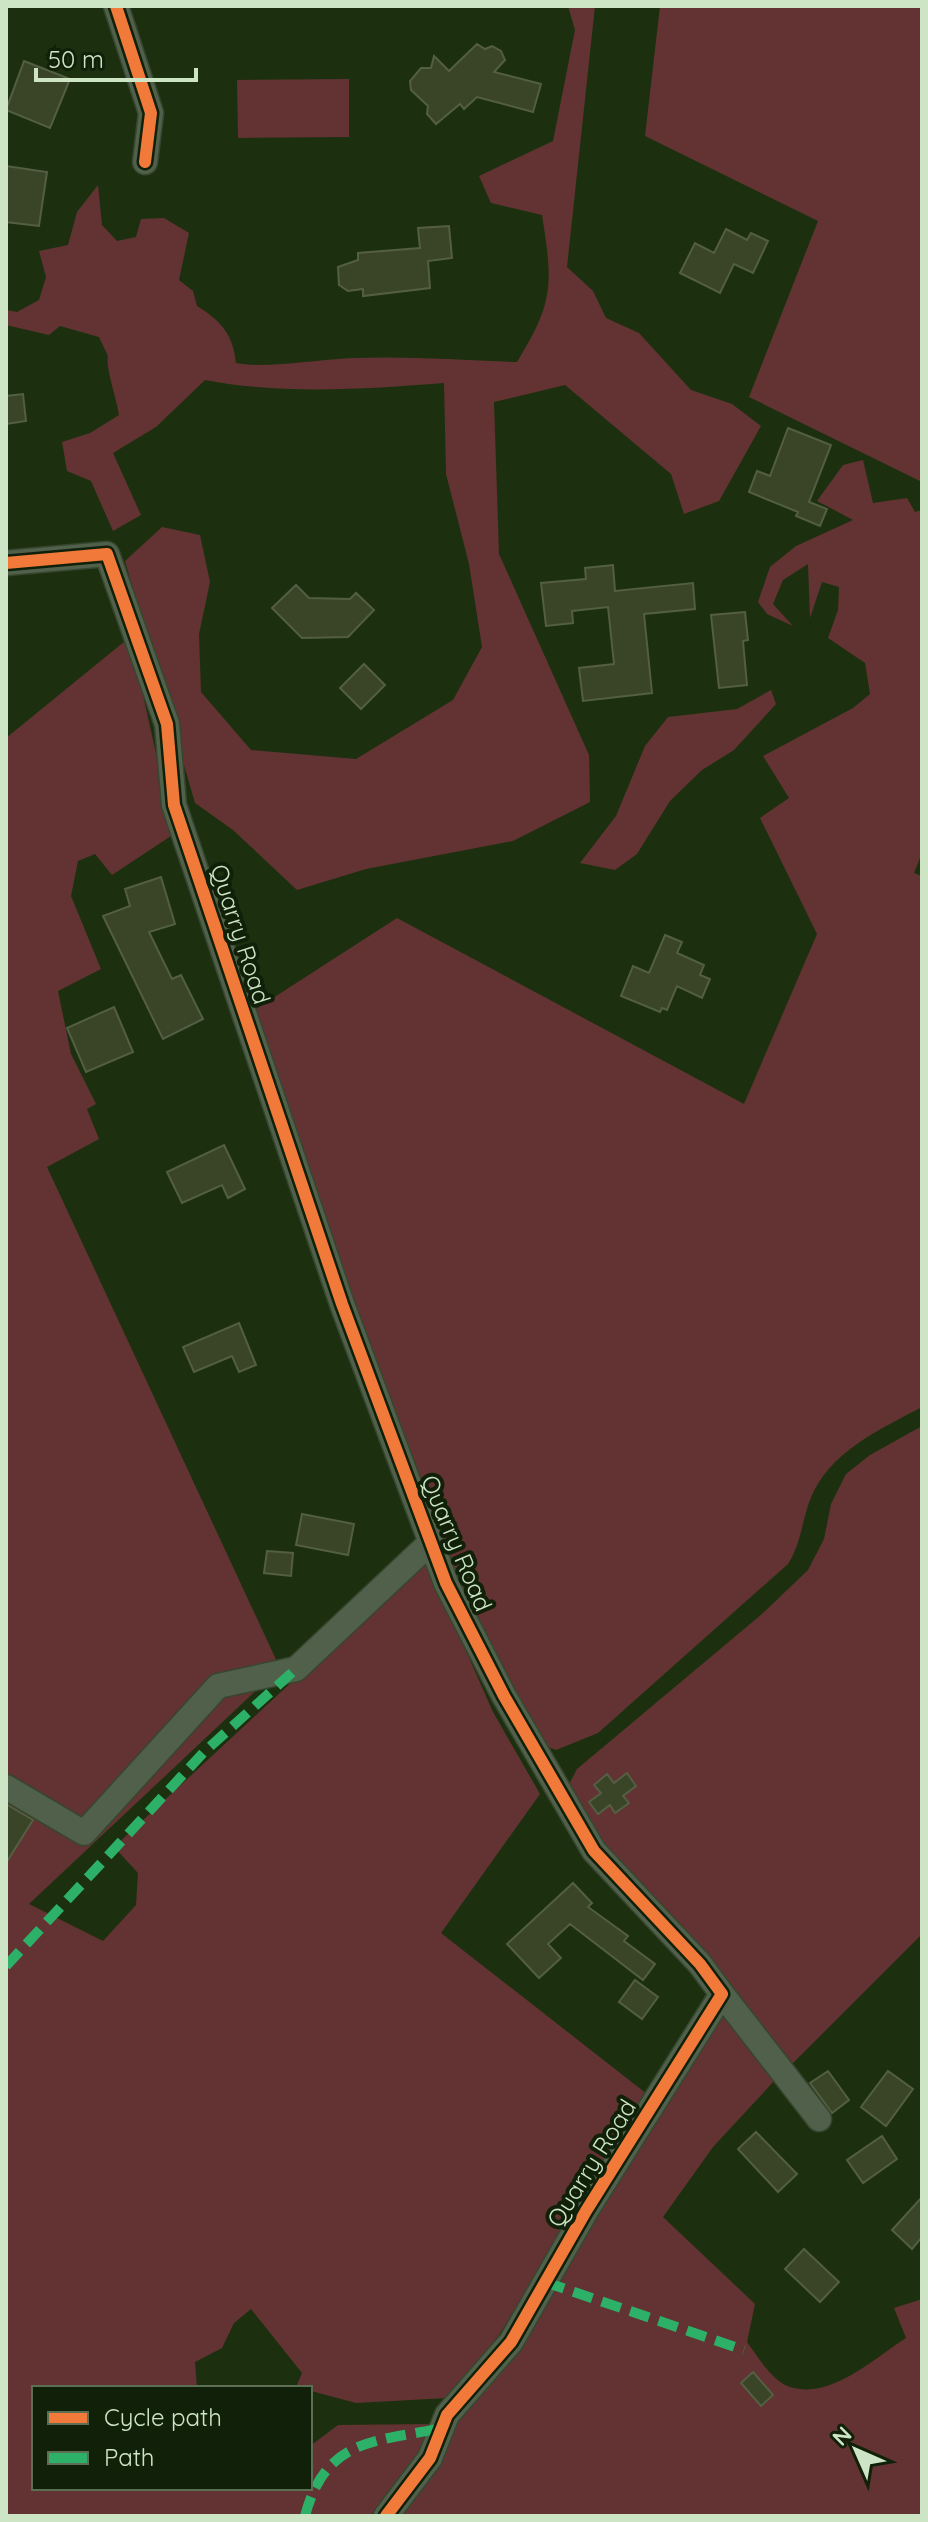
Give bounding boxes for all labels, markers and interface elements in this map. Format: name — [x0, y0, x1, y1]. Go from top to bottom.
scale bar — [36, 32, 196, 82]
text: 50 m — [48, 44, 104, 74]
street label: Quarry Road — [204, 860, 278, 1008]
street label: Quarry Road — [415, 1470, 499, 1616]
street label: Quarry Road — [540, 2094, 642, 2232]
legend — [32, 2386, 312, 2490]
text: Cycle path — [104, 2402, 222, 2432]
north arrow — [816, 2410, 896, 2490]
text: N — [826, 2420, 857, 2451]
text: Path — [104, 2442, 155, 2472]

